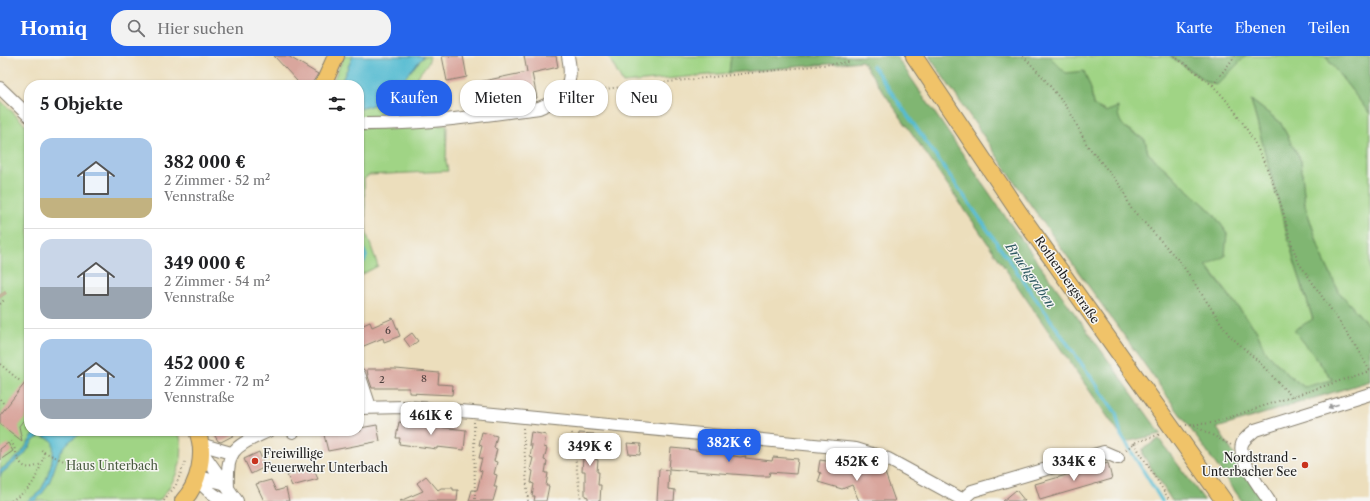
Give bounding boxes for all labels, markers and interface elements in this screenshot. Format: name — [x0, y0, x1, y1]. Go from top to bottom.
search box — [111, 10, 391, 46]
text: Homiq — [20, 17, 87, 40]
icon: search — [125, 17, 147, 39]
text: Hier suchen — [157, 19, 244, 38]
text: Karte — [1176, 19, 1213, 37]
text: Ebenen — [1235, 19, 1286, 37]
text: Teilen — [1308, 19, 1350, 37]
chip: Kaufen — [376, 80, 452, 116]
chip: Mieten — [460, 80, 536, 116]
chip: Filter — [544, 80, 608, 116]
chip: Neu — [616, 80, 672, 116]
icon: filters — [326, 93, 348, 115]
text: 5 Objekte — [40, 94, 123, 114]
text: 382 000 € — [164, 152, 246, 172]
icon: home — [72, 154, 120, 202]
text: 2 Zimmer · 52 m² — [164, 172, 270, 188]
text: Vennstraße — [164, 188, 235, 204]
street label: Rothenbergstraße — [1032, 233, 1103, 326]
water label: Bruchgraben — [1002, 238, 1060, 311]
text: 349 000 € — [164, 253, 246, 273]
icon: home — [72, 255, 120, 303]
text: 2 Zimmer · 54 m² — [164, 273, 270, 289]
text: Vennstraße — [164, 289, 235, 305]
house number: 6 — [385, 324, 391, 337]
text: 452 000 € — [164, 353, 245, 373]
icon: home — [72, 355, 120, 403]
house number: 8 — [421, 372, 427, 385]
text: 2 Zimmer · 72 m² — [164, 373, 270, 389]
house number: 2 — [379, 373, 385, 386]
text: Vennstraße — [164, 389, 235, 405]
pin: 461K € — [398, 402, 464, 436]
one-way arrow — [1327, 403, 1339, 409]
text: 461K € — [410, 407, 452, 423]
pin: 382K € — [696, 429, 762, 463]
pin: 349K € — [557, 433, 623, 467]
text: 382K € — [707, 434, 751, 450]
text: 349K € — [568, 438, 612, 454]
place label: Freiwillige Feuerwehr Unterbach — [263, 446, 388, 475]
pin: 452K € — [824, 448, 890, 482]
pin: 334K € — [1041, 448, 1107, 482]
place label: Nordstrand - Unterbacher See — [1202, 450, 1297, 479]
text: 452K € — [835, 453, 879, 469]
text: 334K € — [1052, 453, 1096, 469]
marker: Freiwillige Feuerwehr Unterbach — [250, 456, 260, 466]
park label: Haus Unterbach — [66, 458, 159, 473]
marker: Nordstrand - Unterbacher See — [1300, 460, 1310, 470]

